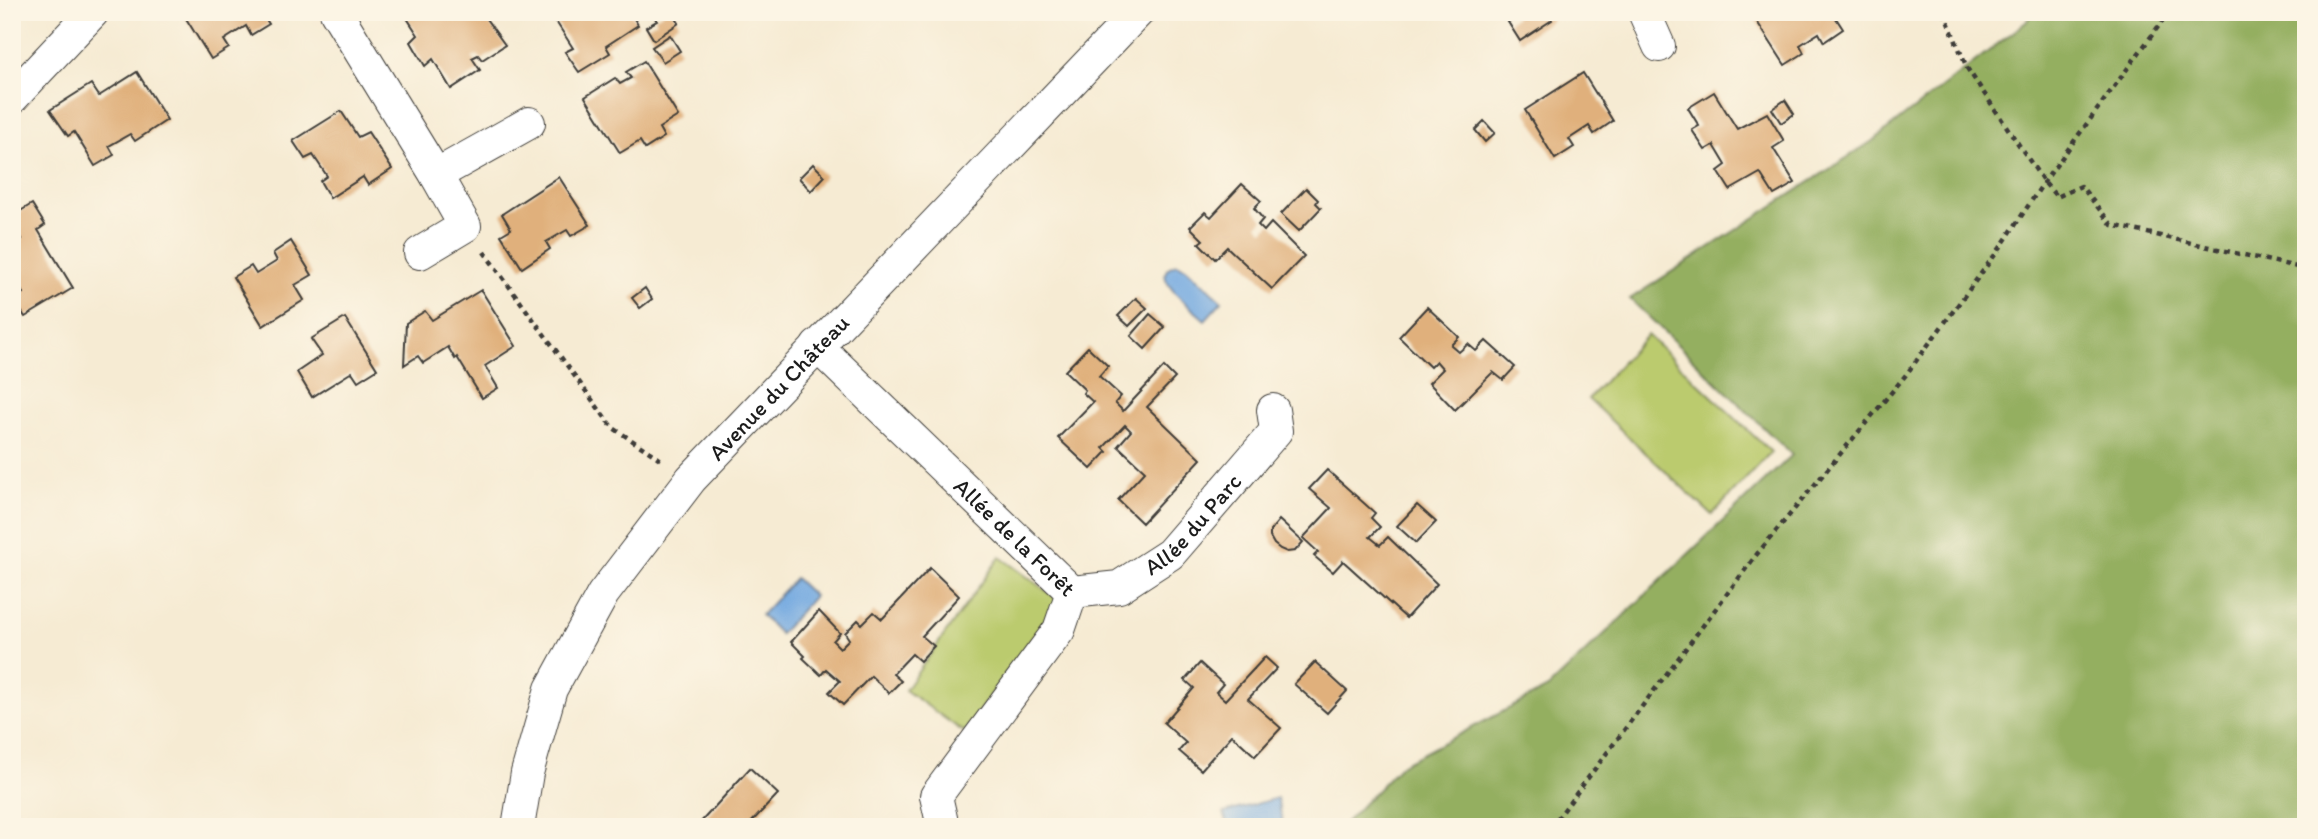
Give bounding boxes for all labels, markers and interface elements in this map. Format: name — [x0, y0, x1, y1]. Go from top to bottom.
street label: Avenue du Château — [703, 309, 855, 466]
street label: Allée du Parc — [1139, 468, 1247, 581]
street label: Allée de la Forêt — [948, 472, 1082, 602]

